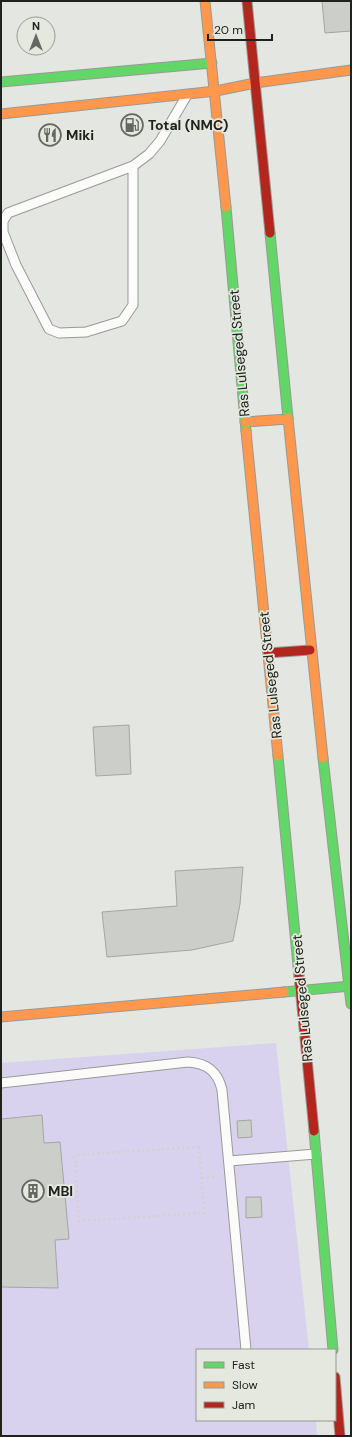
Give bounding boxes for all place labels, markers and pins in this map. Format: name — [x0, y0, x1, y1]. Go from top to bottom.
fuel station icon: Total (NMC) — [119, 112, 145, 138]
place label: Total (NMC) — [148, 116, 229, 134]
restaurant icon: Miki — [37, 122, 63, 148]
place label: Miki — [66, 126, 94, 144]
building icon: MBI — [20, 1178, 46, 1204]
place label: MBI — [48, 1182, 73, 1200]

